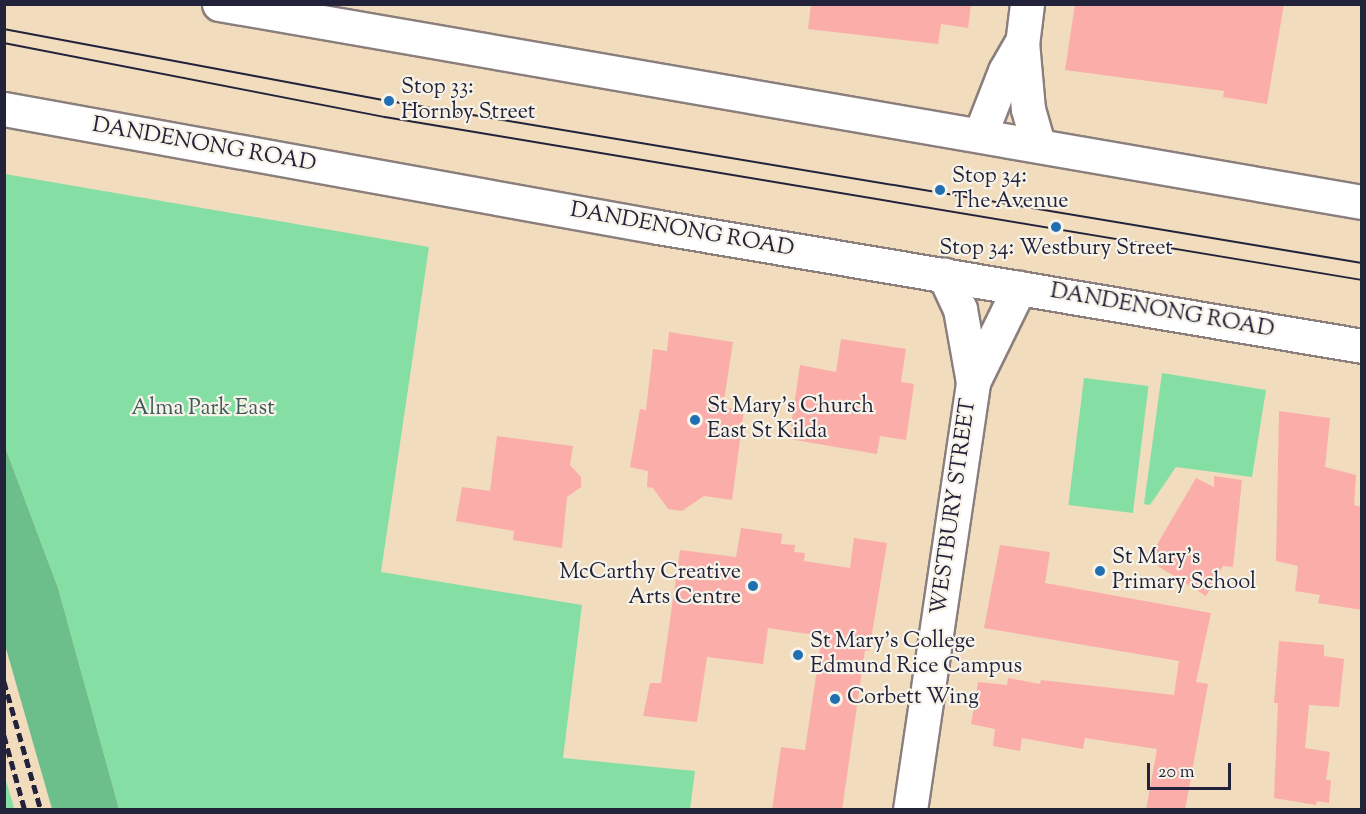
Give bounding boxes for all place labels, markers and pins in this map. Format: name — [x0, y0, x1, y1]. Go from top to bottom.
place label: Stop 33: Hornby Street — [401, 75, 535, 126]
marker: Stop 33: Hornby Street — [382, 94, 396, 108]
place label: Stop 34: The Avenue — [952, 164, 1069, 216]
marker: Stop 34: The Avenue — [933, 183, 947, 197]
marker: Stop 34: Westbury Street — [1049, 220, 1063, 234]
place label: Stop 34: Westbury Street — [939, 237, 1173, 263]
place label: St Mary's Church East St Kilda — [707, 394, 874, 446]
marker: St Mary's Church East St Kilda — [688, 413, 702, 427]
place label: St Mary's Primary School — [1112, 545, 1256, 596]
place label: McCarthy Creative Arts Centre — [559, 560, 741, 612]
marker: St Mary's Primary School — [1093, 564, 1107, 578]
marker: McCarthy Creative Arts Centre — [746, 579, 760, 593]
place label: St Mary's College Edmund Rice Campus — [810, 629, 1022, 680]
marker: St Mary's College Edmund Rice Campus — [791, 648, 805, 662]
place label: Corbett Wing — [847, 686, 979, 712]
marker: Corbett Wing — [828, 692, 842, 706]

